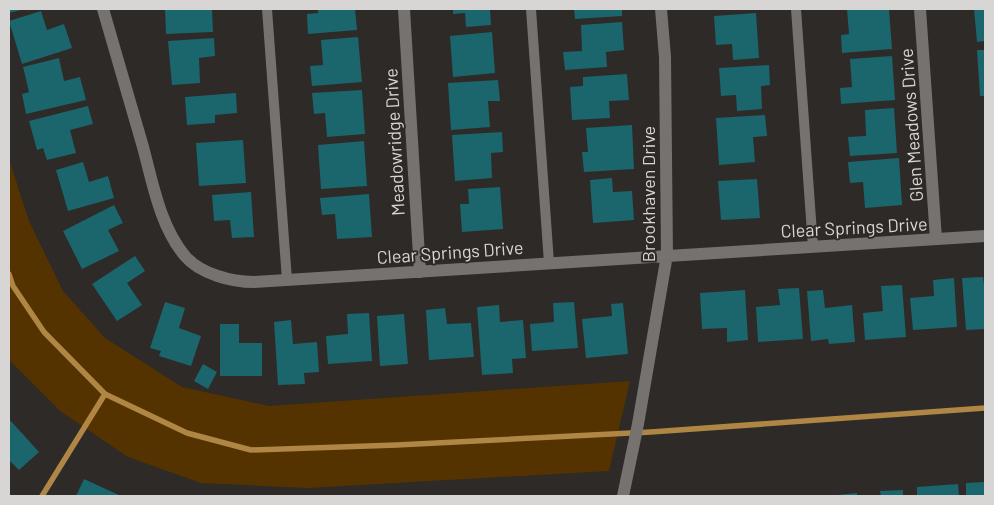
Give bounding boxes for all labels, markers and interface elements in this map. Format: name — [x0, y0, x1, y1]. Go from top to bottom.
street label: Glen Meadows Drive — [895, 48, 927, 202]
street label: Meadowridge Drive — [379, 68, 409, 216]
street label: Brookhaven Drive — [637, 126, 659, 262]
street label: Clear Springs Drive — [780, 212, 928, 242]
street label: Clear Springs Drive — [376, 236, 524, 268]

